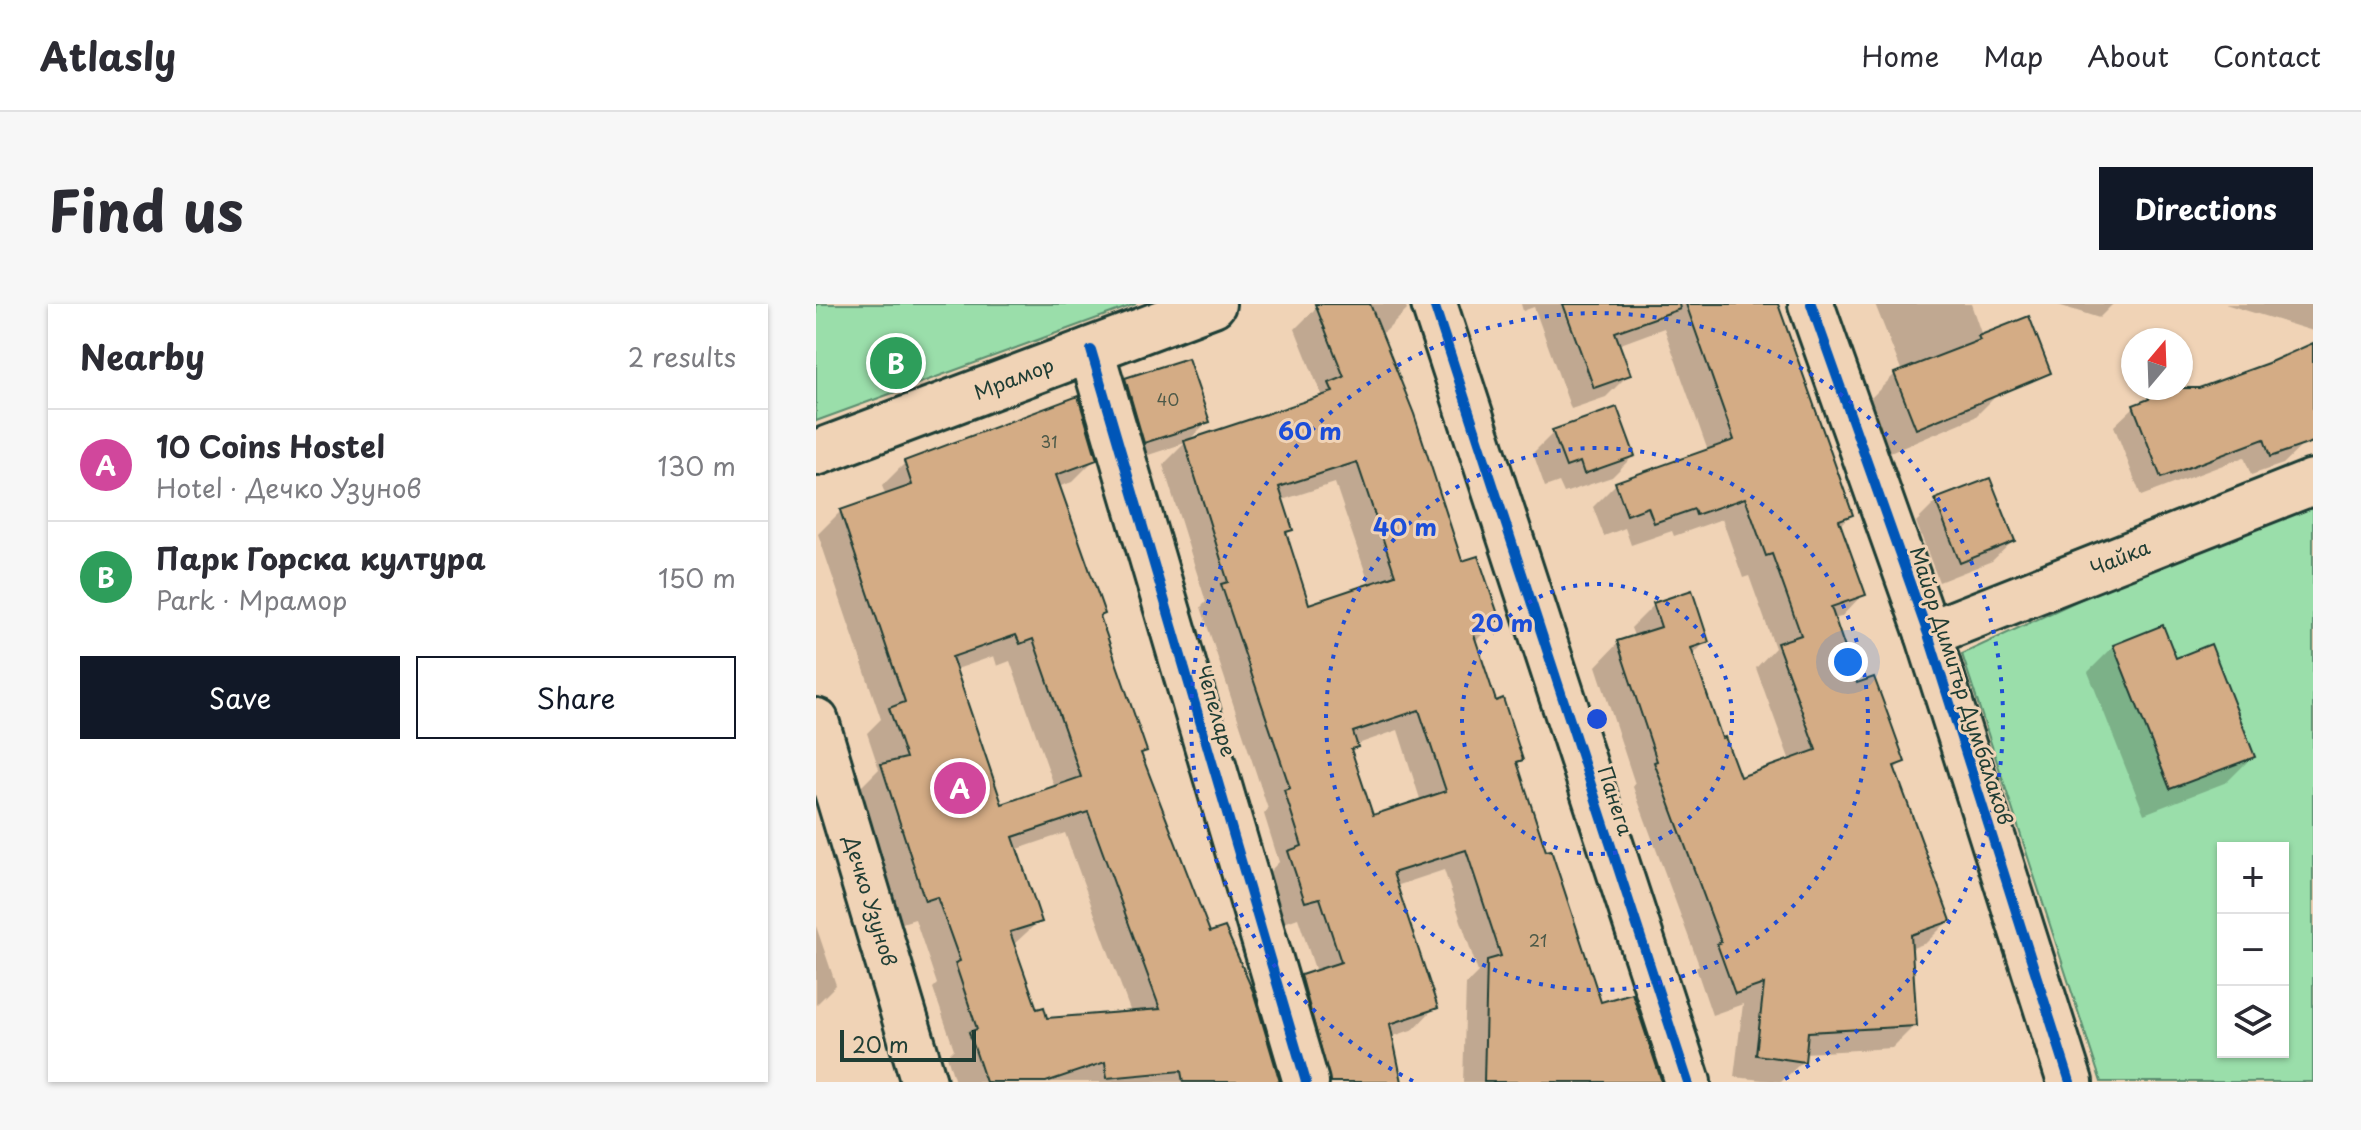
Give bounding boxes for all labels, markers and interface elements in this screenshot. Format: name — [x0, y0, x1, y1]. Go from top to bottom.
text: Atlasly — [40, 27, 176, 84]
text: Home — [1861, 34, 1939, 77]
text: Map — [1983, 34, 2043, 77]
text: About — [2087, 34, 2169, 77]
text: Contact — [2213, 34, 2321, 77]
text: Find us — [48, 166, 244, 251]
button: Directions — [2099, 167, 2313, 250]
north arrow — [2121, 328, 2193, 400]
text: Nearby — [80, 330, 205, 382]
pin: B — [870, 333, 922, 393]
text: 2 results — [628, 337, 736, 376]
street label: Мрамор — [969, 349, 1058, 407]
house number: 40 — [1157, 387, 1179, 411]
text: 60 m — [1278, 412, 1342, 448]
text: 10 Coins Hostel — [156, 423, 385, 468]
house number: 31 — [1041, 429, 1057, 453]
text: A — [96, 446, 116, 485]
text: 130 m — [657, 446, 736, 485]
text: Hotel · Дечко Узунов — [156, 468, 422, 507]
text: 40 m — [1373, 508, 1437, 544]
street label: Чайка — [2085, 531, 2155, 583]
text: Парк Горска култура — [156, 535, 486, 580]
street label: Майор Димитър Думбалаков — [1903, 543, 2021, 829]
text: B — [97, 558, 115, 597]
text: 150 m — [658, 558, 736, 597]
text: Park · Мрамор — [156, 580, 347, 619]
text: 20 m — [1471, 604, 1533, 640]
your location — [1828, 642, 1868, 682]
button: Save — [80, 656, 400, 739]
button: Share — [416, 656, 736, 739]
street label: Чепеларе — [1190, 661, 1244, 760]
centre of rings — [1583, 705, 1611, 733]
pin: A — [934, 758, 986, 818]
street label: Панега — [1591, 762, 1641, 840]
street label: Дечко Узунов — [837, 831, 905, 970]
map controls — [2217, 842, 2289, 1058]
button: + — [2217, 842, 2289, 914]
button: − — [2217, 914, 2289, 986]
house number: 21 — [1529, 928, 1547, 952]
button: layers — [2217, 986, 2289, 1058]
scale bar — [840, 1026, 976, 1062]
text: 20 m — [852, 1027, 909, 1060]

